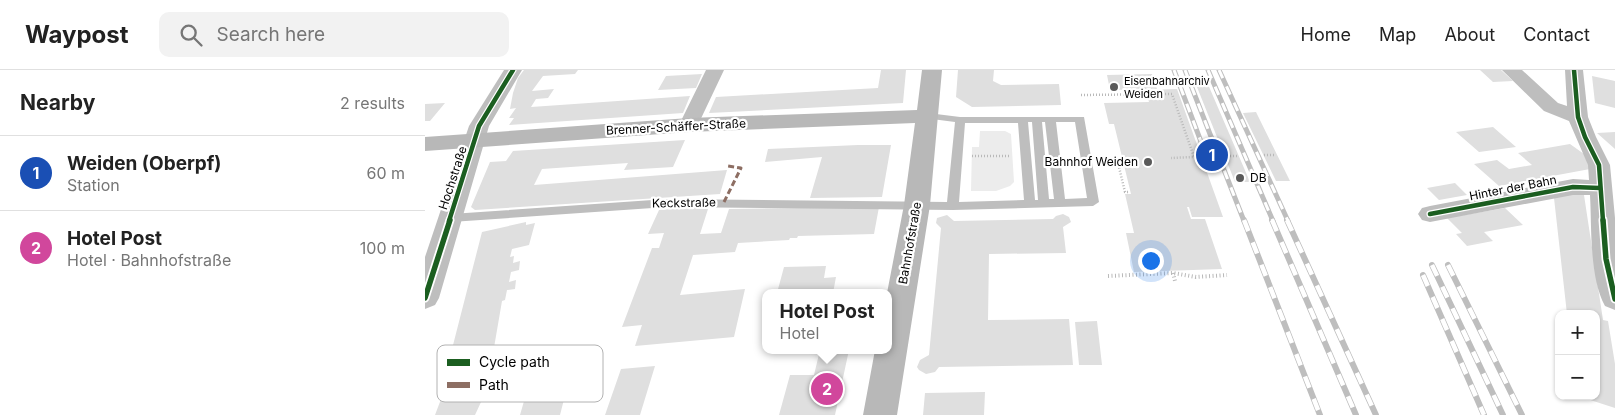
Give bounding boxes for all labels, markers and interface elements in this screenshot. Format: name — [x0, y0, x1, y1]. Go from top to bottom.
search box — [159, 12, 509, 57]
text: Waypost — [25, 20, 129, 49]
icon: search — [177, 21, 205, 49]
text: Search here — [217, 23, 325, 46]
text: Home — [1301, 24, 1351, 45]
text: Map — [1379, 24, 1416, 45]
text: About — [1444, 24, 1495, 45]
text: Contact — [1523, 24, 1590, 45]
place label: Eisenbahnarchiv Weiden — [1124, 74, 1210, 101]
marker: Eisenbahnarchiv Weiden — [1108, 81, 1120, 93]
text: Nearby — [20, 90, 95, 115]
text: 2 results — [340, 93, 405, 113]
street label: Brenner-Schäffer-Straße — [606, 115, 746, 138]
pin: 1 — [1196, 136, 1228, 174]
street label: Hochstraße — [435, 144, 470, 212]
text: Weiden (Oberpf) — [67, 152, 222, 175]
place label: Bahnhof Weiden — [1045, 154, 1138, 169]
marker: Bahnhof Weiden — [1142, 156, 1154, 168]
text: 1 — [33, 163, 39, 183]
text: 60 m — [366, 163, 405, 183]
place label: DB — [1250, 170, 1267, 185]
marker: DB — [1234, 172, 1246, 184]
street label: Hinter der Bahn — [1468, 172, 1558, 203]
text: Station — [67, 175, 120, 195]
street label: Keckstraße — [652, 194, 716, 211]
street label: Bahnhofstraße — [895, 201, 924, 285]
text: Hotel Post — [67, 227, 162, 250]
text: 2 — [31, 238, 41, 258]
text: 100 m — [360, 238, 405, 258]
your location — [1138, 248, 1164, 274]
text: Hotel · Bahnhofstraße — [67, 250, 231, 270]
popup — [762, 289, 892, 354]
text: Hotel Post — [780, 300, 875, 323]
map controls — [1555, 310, 1600, 400]
button: + — [1555, 310, 1600, 355]
text: Hotel — [780, 323, 819, 343]
legend — [437, 345, 603, 402]
text: Cycle path — [479, 353, 550, 370]
button: − — [1555, 355, 1600, 400]
pin: 2 — [811, 370, 843, 408]
text: Path — [479, 376, 509, 393]

